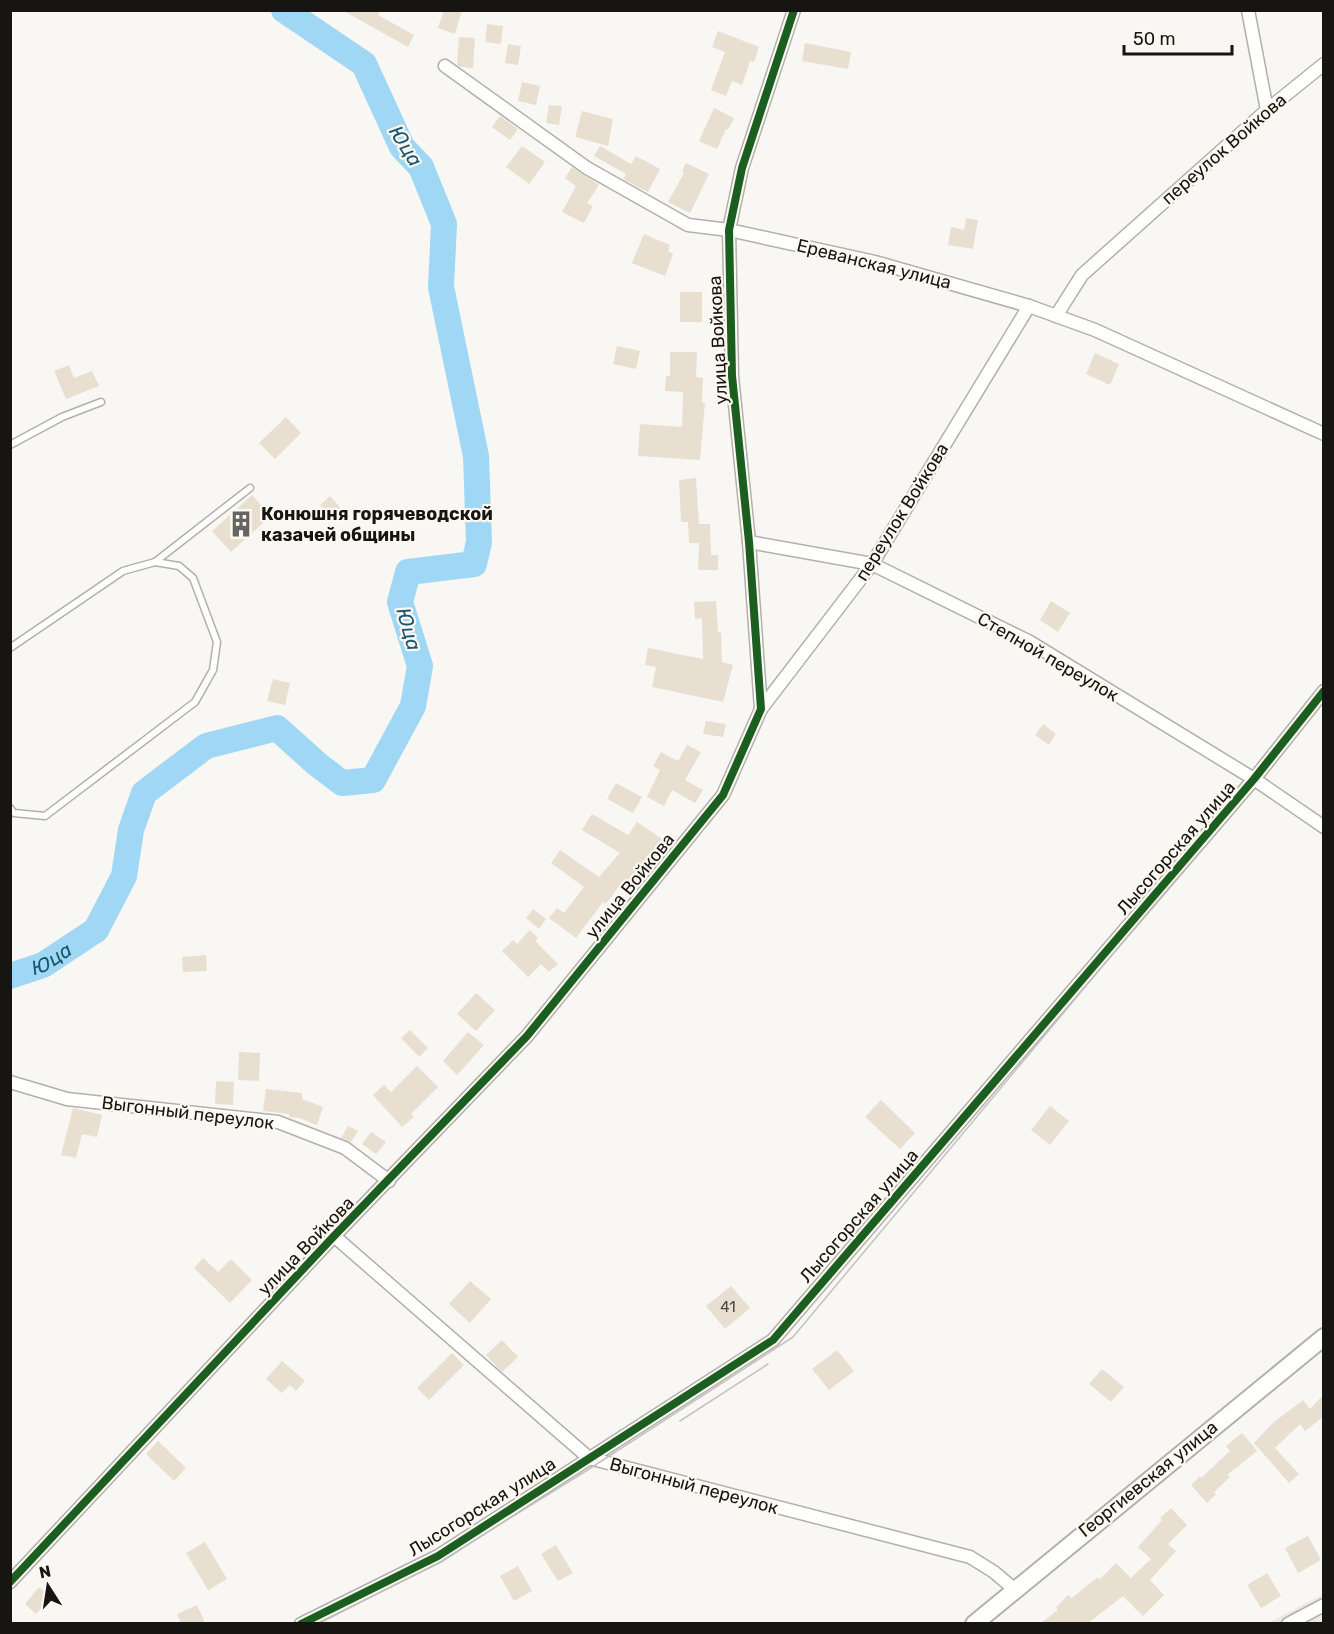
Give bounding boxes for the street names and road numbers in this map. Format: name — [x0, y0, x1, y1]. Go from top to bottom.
street label: переулок Войкова — [1157, 89, 1291, 209]
street label: Ереванская улица — [795, 234, 953, 294]
street label: улица Войкова — [704, 275, 732, 405]
street label: переулок Войкова — [851, 439, 953, 585]
street label: Степной переулок — [973, 608, 1123, 707]
street label: Лысогорская улица — [1112, 777, 1240, 919]
street label: улица Войкова — [581, 829, 679, 943]
street label: Выгонный переулок — [101, 1092, 276, 1135]
street label: Лысогорская улица — [795, 1145, 923, 1287]
street label: улица Войкова — [253, 1192, 359, 1300]
street label: Георгиевская улица — [1074, 1416, 1222, 1542]
street label: Лысогорская улица — [404, 1453, 560, 1561]
street label: Выгонный переулок — [607, 1453, 781, 1519]

